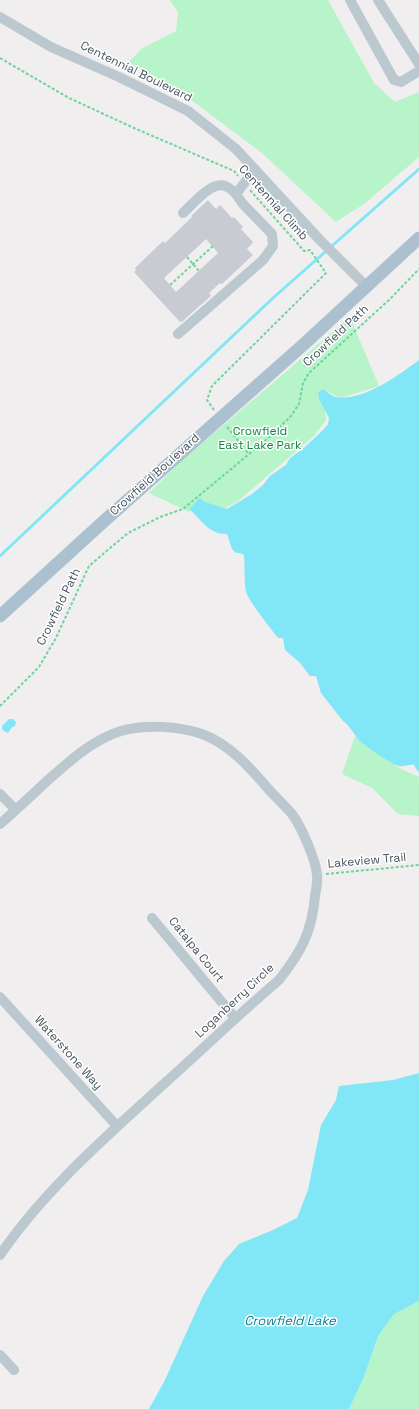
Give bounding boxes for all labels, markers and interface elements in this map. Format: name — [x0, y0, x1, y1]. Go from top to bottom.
street label: Centennial Boulevard — [78, 39, 194, 105]
street label: Centennial Climb — [235, 162, 311, 244]
street label: Crowfield Path — [300, 302, 372, 370]
park label: Crowfield East Lake Park — [218, 425, 302, 453]
street label: Crowfield Boulevard — [107, 431, 203, 519]
street label: Crowfield Path — [34, 566, 84, 648]
street label: Lakeview Trail — [327, 850, 407, 872]
street label: Catalpa Court — [165, 914, 227, 986]
street label: Loganberry Circle — [193, 961, 277, 1041]
street label: Waterstone Way — [31, 1013, 105, 1093]
water label: Crowfield Lake — [244, 1313, 336, 1329]

